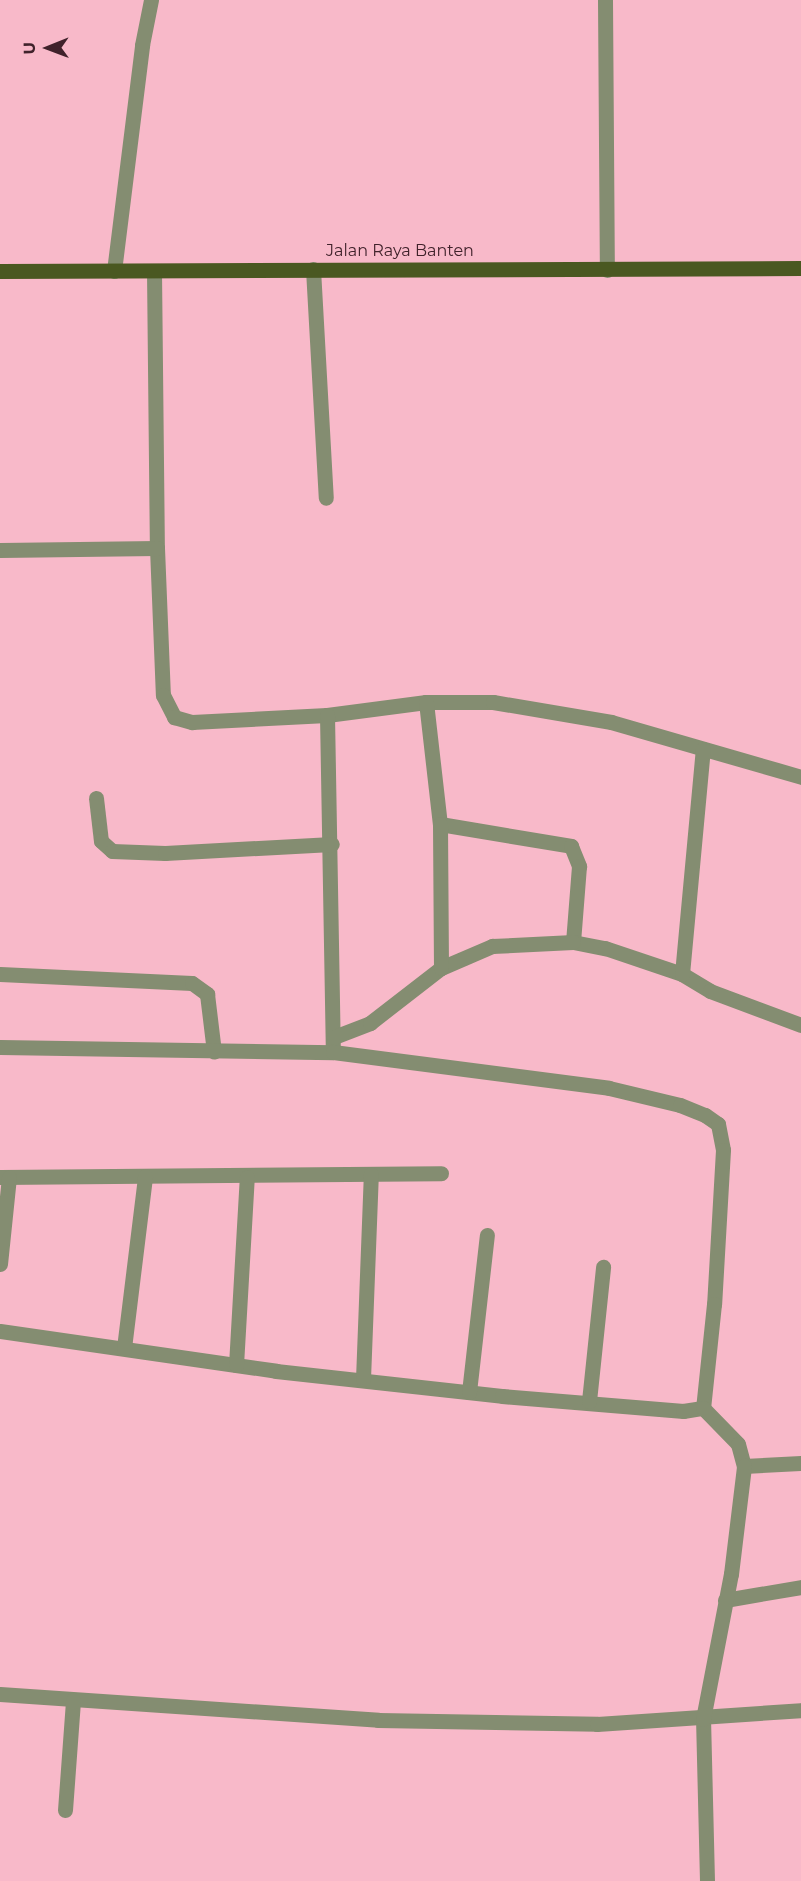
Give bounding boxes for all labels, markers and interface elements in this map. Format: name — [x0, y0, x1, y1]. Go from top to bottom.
north arrow — [18, 18, 78, 78]
text: U — [20, 42, 39, 55]
street label: Jalan Raya Banten — [326, 241, 474, 261]

